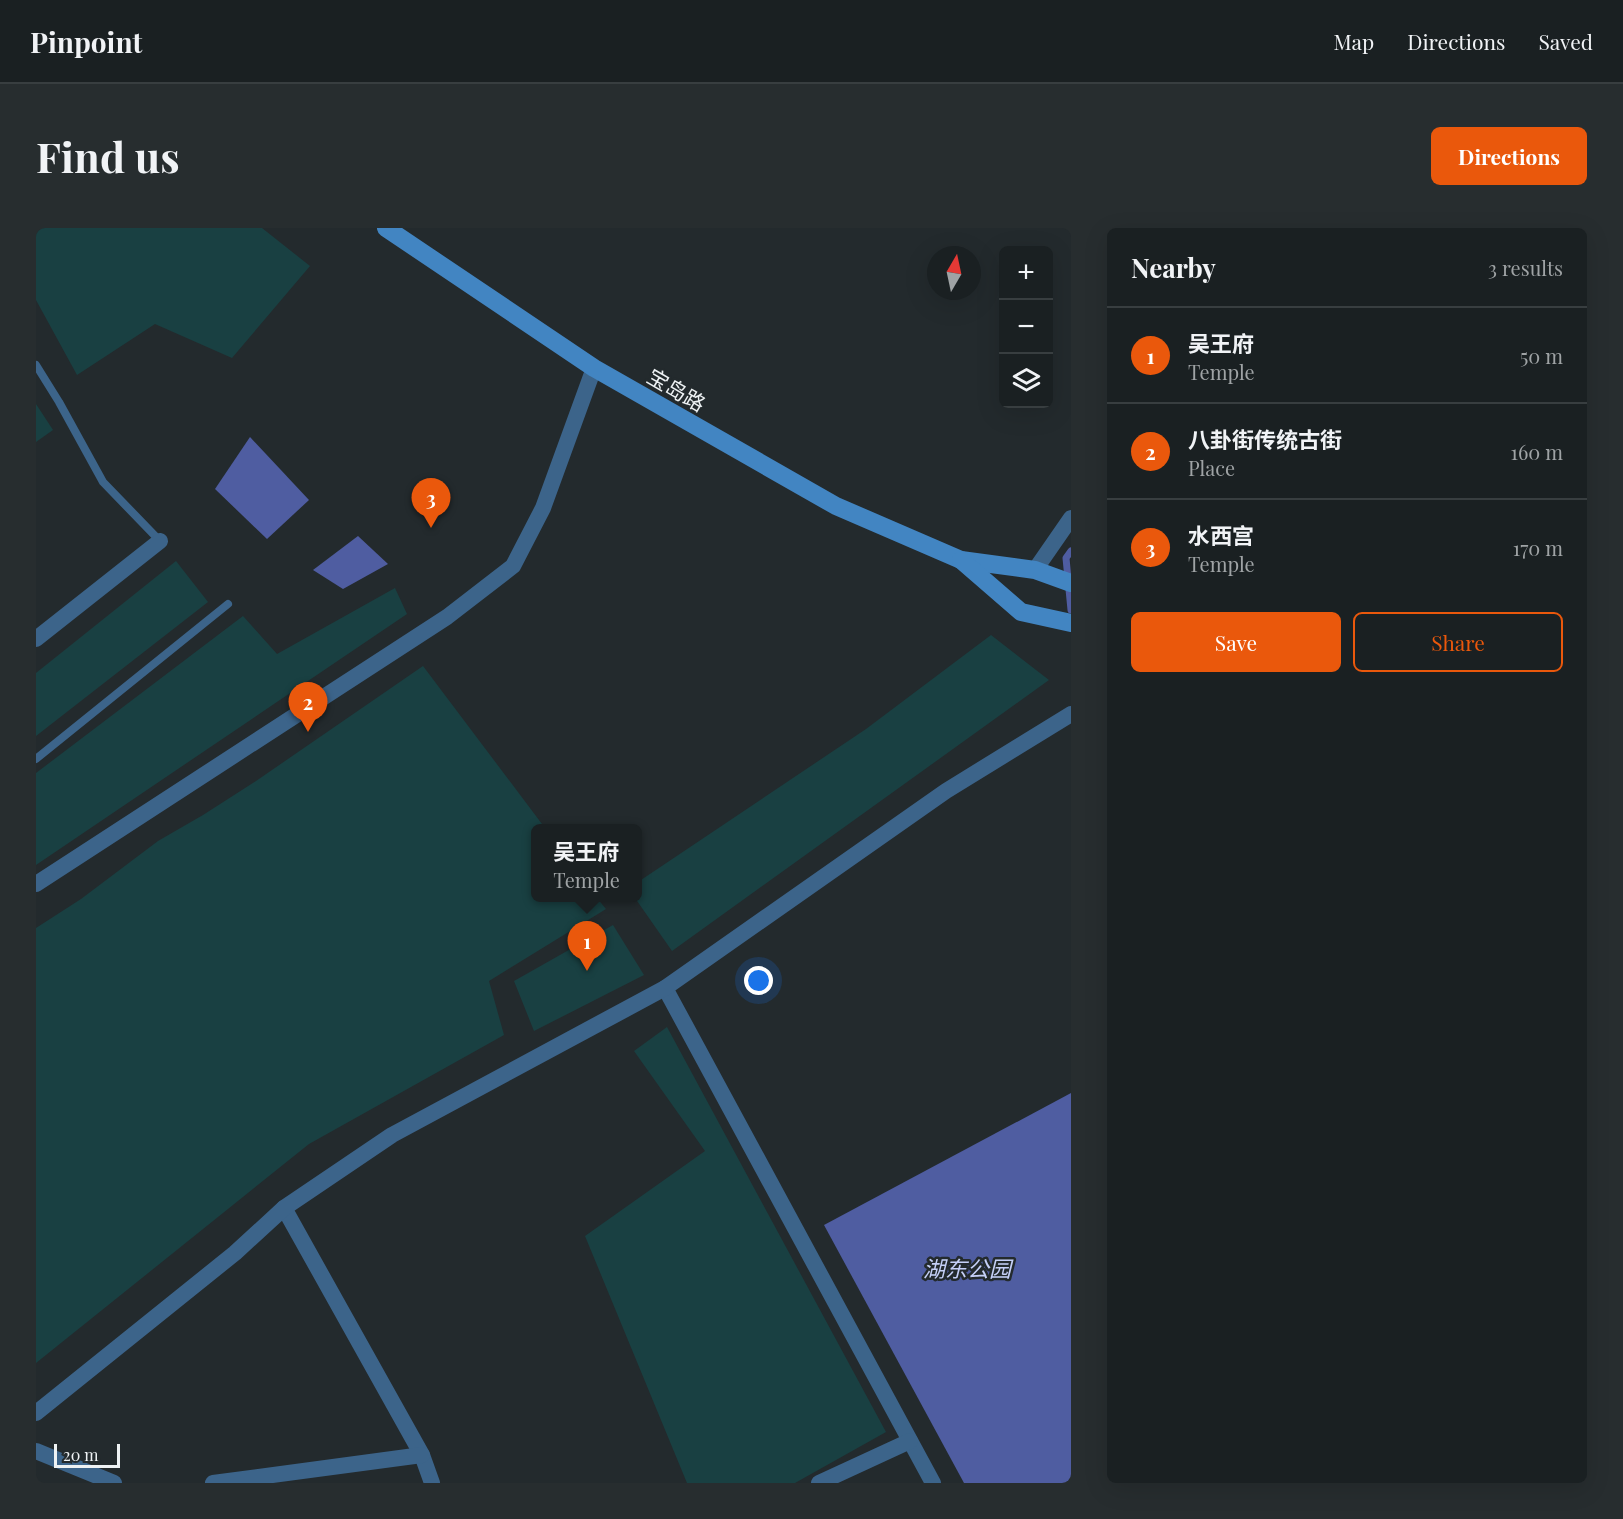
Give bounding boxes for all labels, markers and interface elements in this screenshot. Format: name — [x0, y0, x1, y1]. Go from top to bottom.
text: Pinpoint — [30, 23, 142, 60]
text: Map — [1333, 27, 1374, 55]
text: Directions — [1407, 27, 1505, 55]
text: Saved — [1538, 27, 1593, 55]
button: Directions — [1431, 127, 1587, 185]
text: Find us — [36, 128, 180, 184]
north arrow — [927, 246, 981, 300]
map controls — [999, 246, 1053, 408]
button: + — [999, 246, 1053, 300]
text: Nearby — [1131, 250, 1216, 285]
text: 3 results — [1488, 254, 1563, 281]
button: − — [999, 300, 1053, 354]
text: 吴王府 — [1188, 328, 1254, 358]
text: 1 — [1147, 342, 1154, 369]
text: 50 m — [1520, 342, 1563, 369]
button: layers — [999, 354, 1053, 408]
text: Temple — [1188, 358, 1255, 385]
street label: 宝岛路 — [643, 361, 711, 417]
text: 八卦街传统古街 — [1188, 424, 1342, 454]
text: 2 — [1145, 438, 1156, 465]
text: 160 m — [1511, 438, 1563, 465]
text: Place — [1188, 454, 1235, 481]
pin: 3 — [412, 478, 450, 528]
text: 水西宫 — [1188, 520, 1254, 550]
text: 3 — [1146, 534, 1155, 561]
text: 170 m — [1513, 534, 1563, 561]
text: Temple — [1188, 550, 1255, 577]
button: Save — [1131, 612, 1341, 672]
button: Share — [1353, 612, 1563, 672]
pin: 2 — [288, 682, 328, 732]
popup — [531, 824, 642, 902]
text: 吴王府 — [553, 836, 619, 866]
text: Temple — [553, 866, 620, 893]
pin: 1 — [568, 922, 606, 971]
your location — [744, 966, 773, 995]
water label: 湖东公园 — [923, 1253, 1014, 1283]
scale bar — [54, 1441, 120, 1468]
text: 20 m — [63, 1444, 98, 1465]

